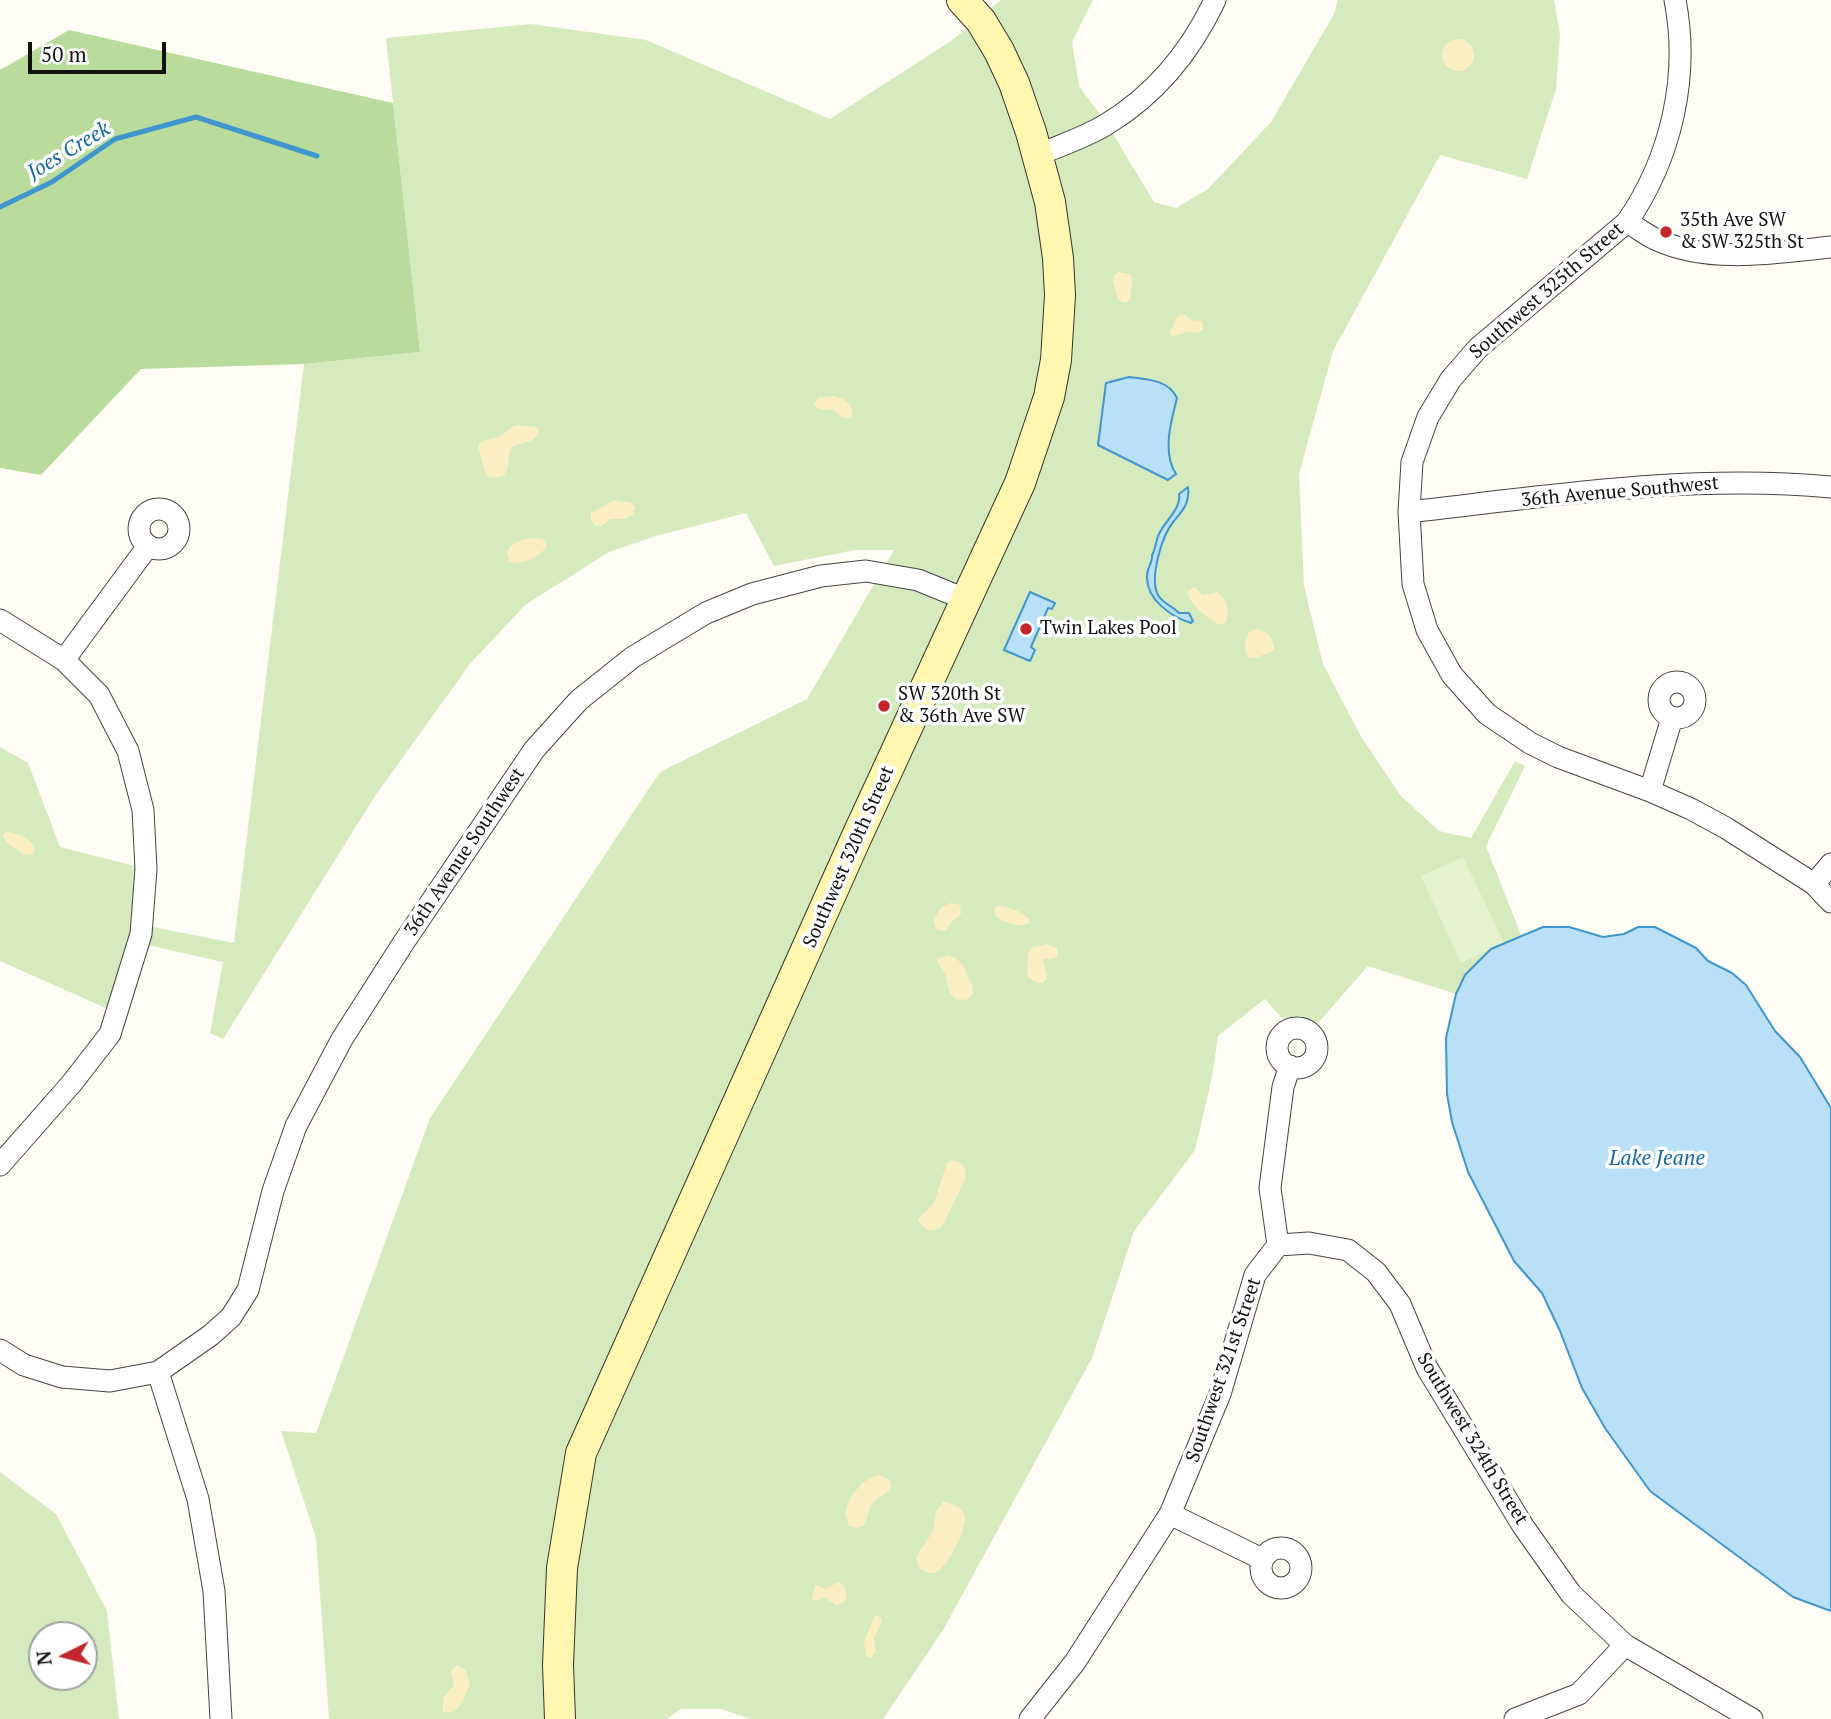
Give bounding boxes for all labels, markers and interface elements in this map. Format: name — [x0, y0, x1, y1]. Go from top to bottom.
scale bar — [32, 28, 170, 72]
text: 50 m — [41, 40, 87, 68]
water label: Joes Creek — [23, 117, 115, 185]
place label: 35th Ave SW & SW 325th St — [1680, 210, 1804, 254]
street label: Southwest 325th Street — [1465, 218, 1629, 364]
marker: 35th Ave SW & SW 325th St — [1658, 224, 1674, 240]
street label: 36th Avenue Southwest — [1520, 472, 1720, 512]
place label: Twin Lakes Pool — [1040, 618, 1177, 640]
marker: Twin Lakes Pool — [1018, 621, 1034, 637]
place label: SW 320th St & 36th Ave SW — [898, 684, 1025, 728]
marker: SW 320th St & 36th Ave SW — [876, 698, 892, 714]
street label: Southwest 320th Street — [799, 762, 899, 952]
street label: 36th Avenue Southwest — [400, 763, 530, 941]
water label: Lake Jeane — [1609, 1146, 1705, 1172]
street label: Southwest 321st Street — [1182, 1275, 1266, 1465]
street label: Southwest 324th Street — [1412, 1349, 1532, 1529]
north arrow — [28, 1621, 98, 1691]
text: N — [30, 1650, 57, 1667]

